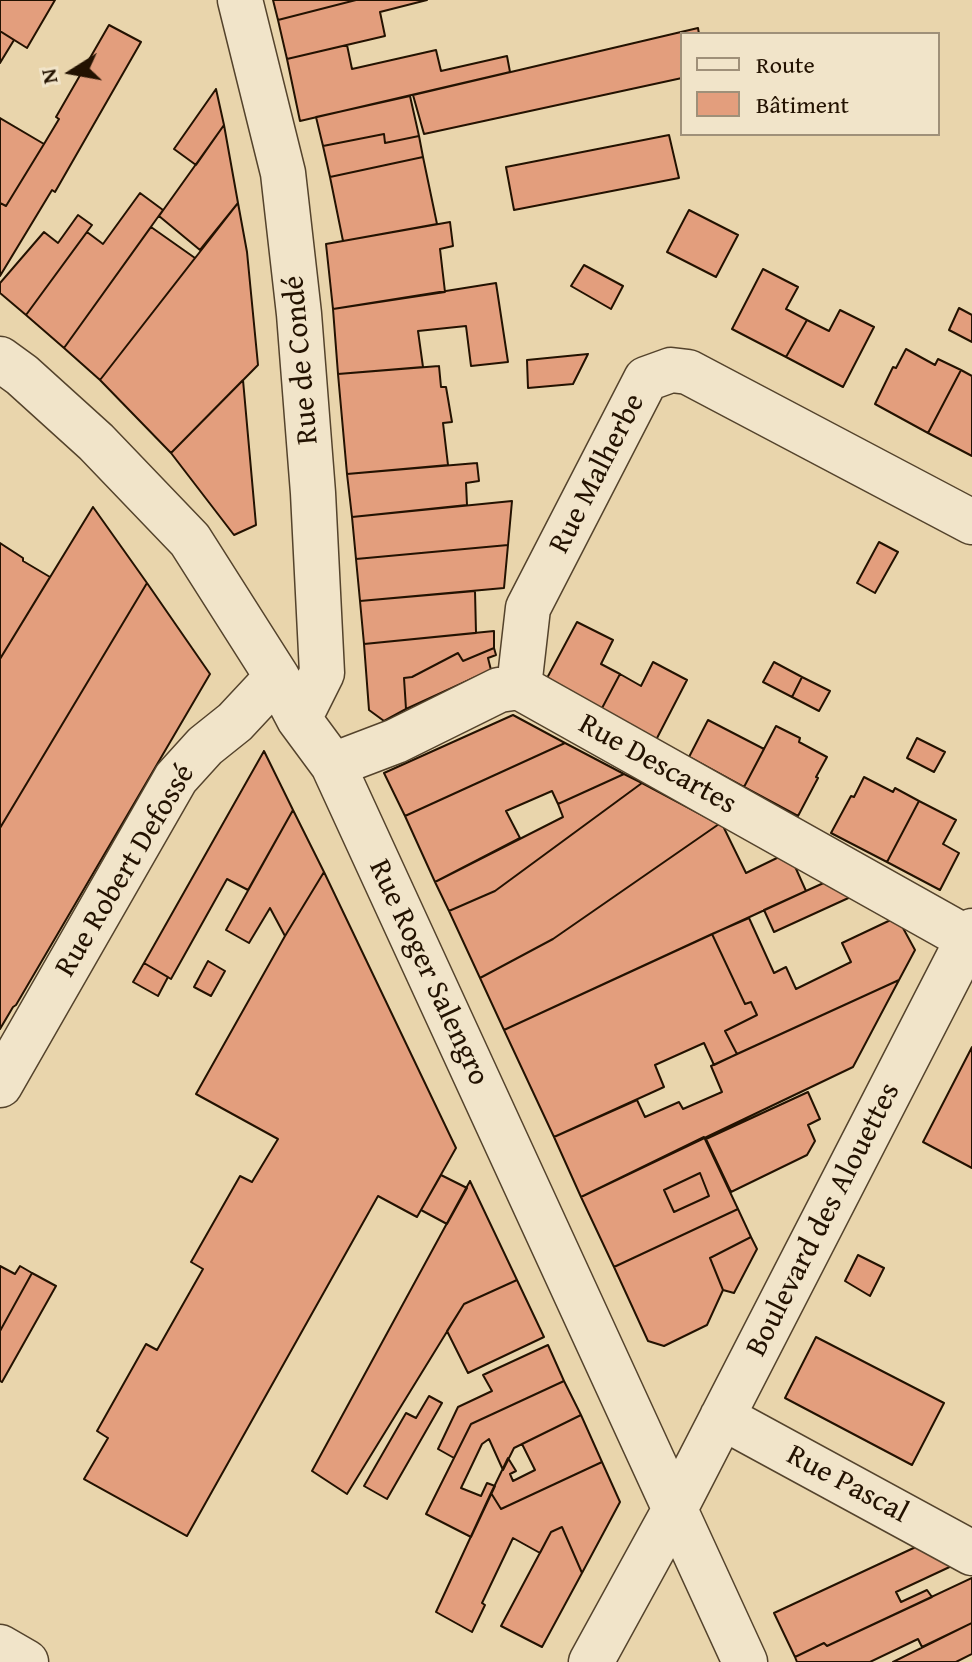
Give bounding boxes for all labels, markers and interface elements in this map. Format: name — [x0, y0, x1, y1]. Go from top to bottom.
north arrow — [32, 32, 112, 112]
legend — [680, 32, 940, 136]
text: Route — [756, 47, 815, 82]
text: N — [31, 66, 66, 87]
text: Bâtiment — [756, 87, 849, 122]
street label: Rue de Condé — [277, 274, 327, 446]
street label: Rue Malherbe — [542, 388, 654, 560]
street label: Rue Descartes — [572, 707, 742, 823]
street label: Rue Robert Defossé — [48, 758, 204, 984]
street label: Rue Roger Salengro — [360, 854, 496, 1092]
street label: Boulevard des Alouettes — [739, 1077, 909, 1363]
street label: Rue Pascal — [780, 1438, 914, 1532]

